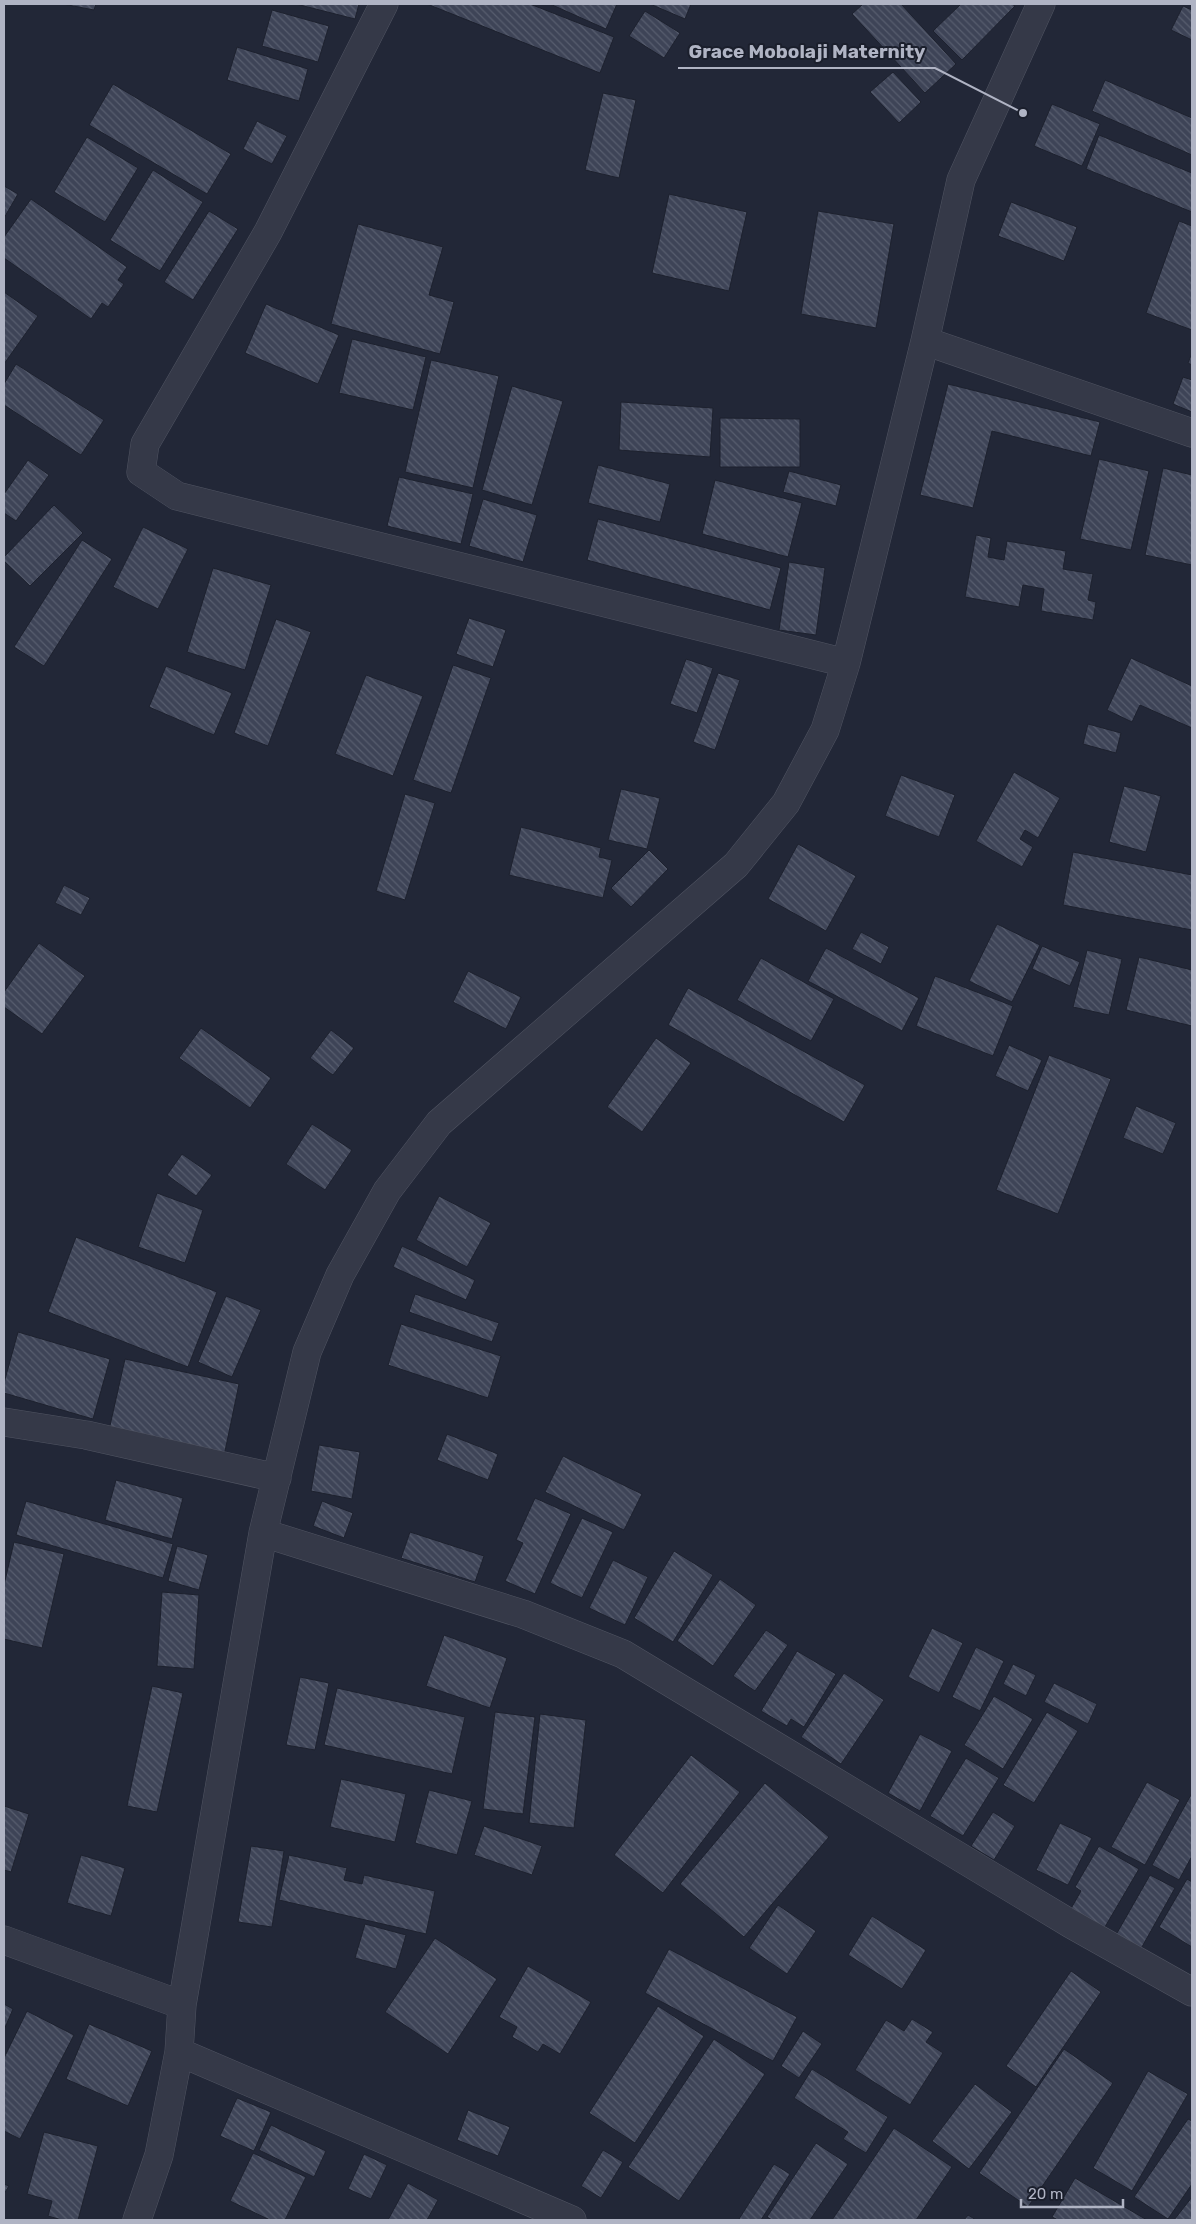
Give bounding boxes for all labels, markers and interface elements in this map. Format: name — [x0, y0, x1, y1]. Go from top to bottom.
callout: Grace Mobolaji Maternity — [678, 34, 935, 68]
text: Grace Mobolaji Maternity — [689, 40, 926, 63]
scale bar — [1021, 2176, 1124, 2208]
text: 20 m — [1028, 2185, 1063, 2203]

